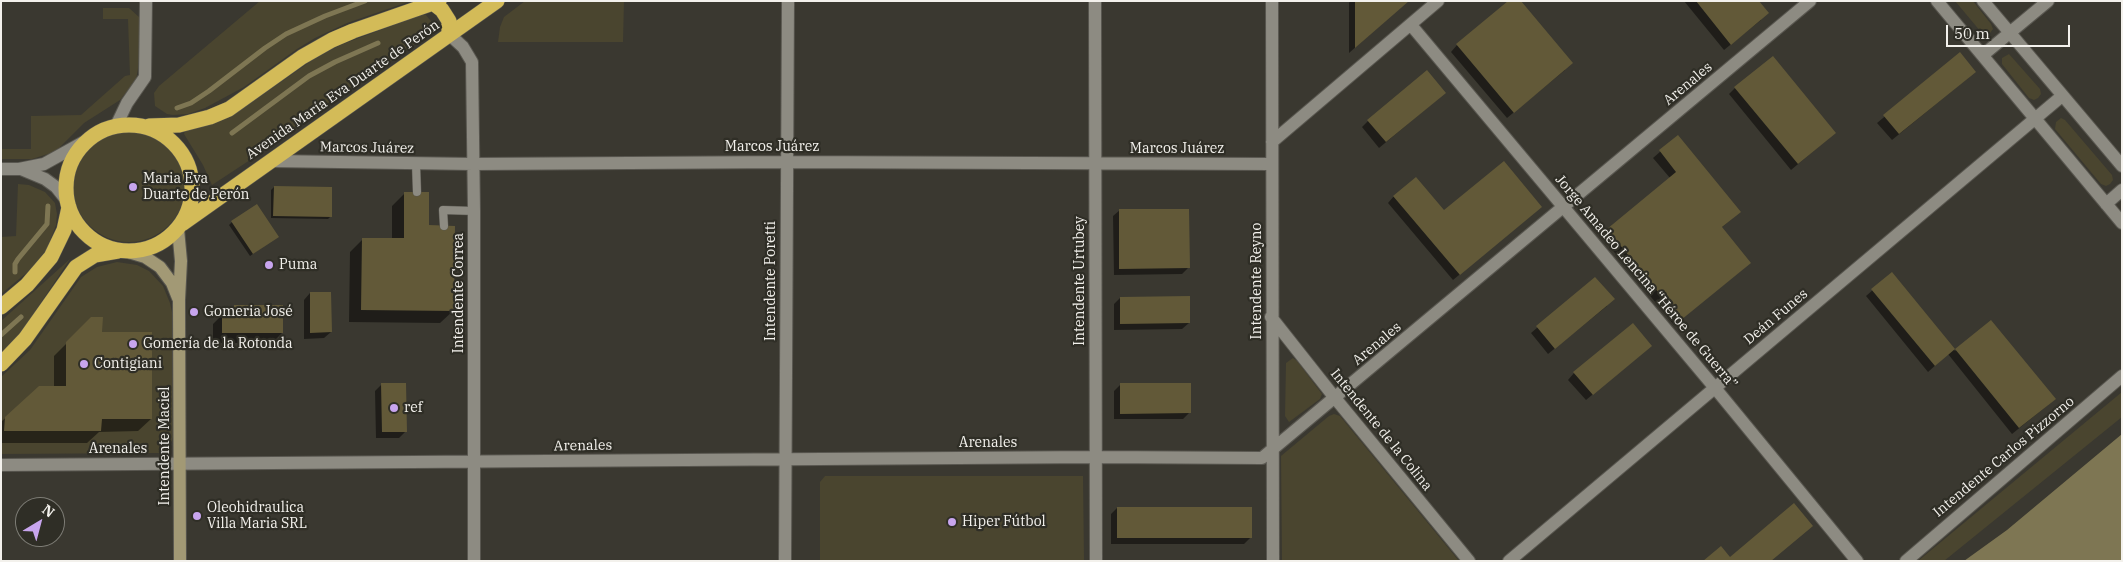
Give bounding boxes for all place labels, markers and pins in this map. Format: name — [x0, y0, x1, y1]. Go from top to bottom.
place label: Maria Eva Duarte de Perón — [143, 171, 250, 203]
marker: Maria Eva Duarte de Perón — [127, 181, 139, 193]
place label: Puma — [279, 257, 317, 273]
marker: Puma — [263, 259, 275, 271]
place label: Gomeria José — [204, 304, 293, 320]
marker: Gomeria José — [188, 306, 200, 318]
place label: Gomería de la Rotonda — [143, 336, 293, 352]
marker: Gomería de la Rotonda — [127, 338, 139, 350]
place label: Contigiani — [94, 356, 162, 372]
marker: Contigiani — [78, 358, 90, 370]
place label: ref — [404, 400, 422, 416]
marker: ref — [388, 402, 400, 414]
place label: Oleohidraulica Villa Maria SRL — [207, 500, 307, 532]
marker: Oleohidraulica Villa Maria SRL — [191, 510, 203, 522]
place label: Hiper Fútbol — [962, 514, 1046, 530]
marker: Hiper Fútbol — [946, 516, 958, 528]

